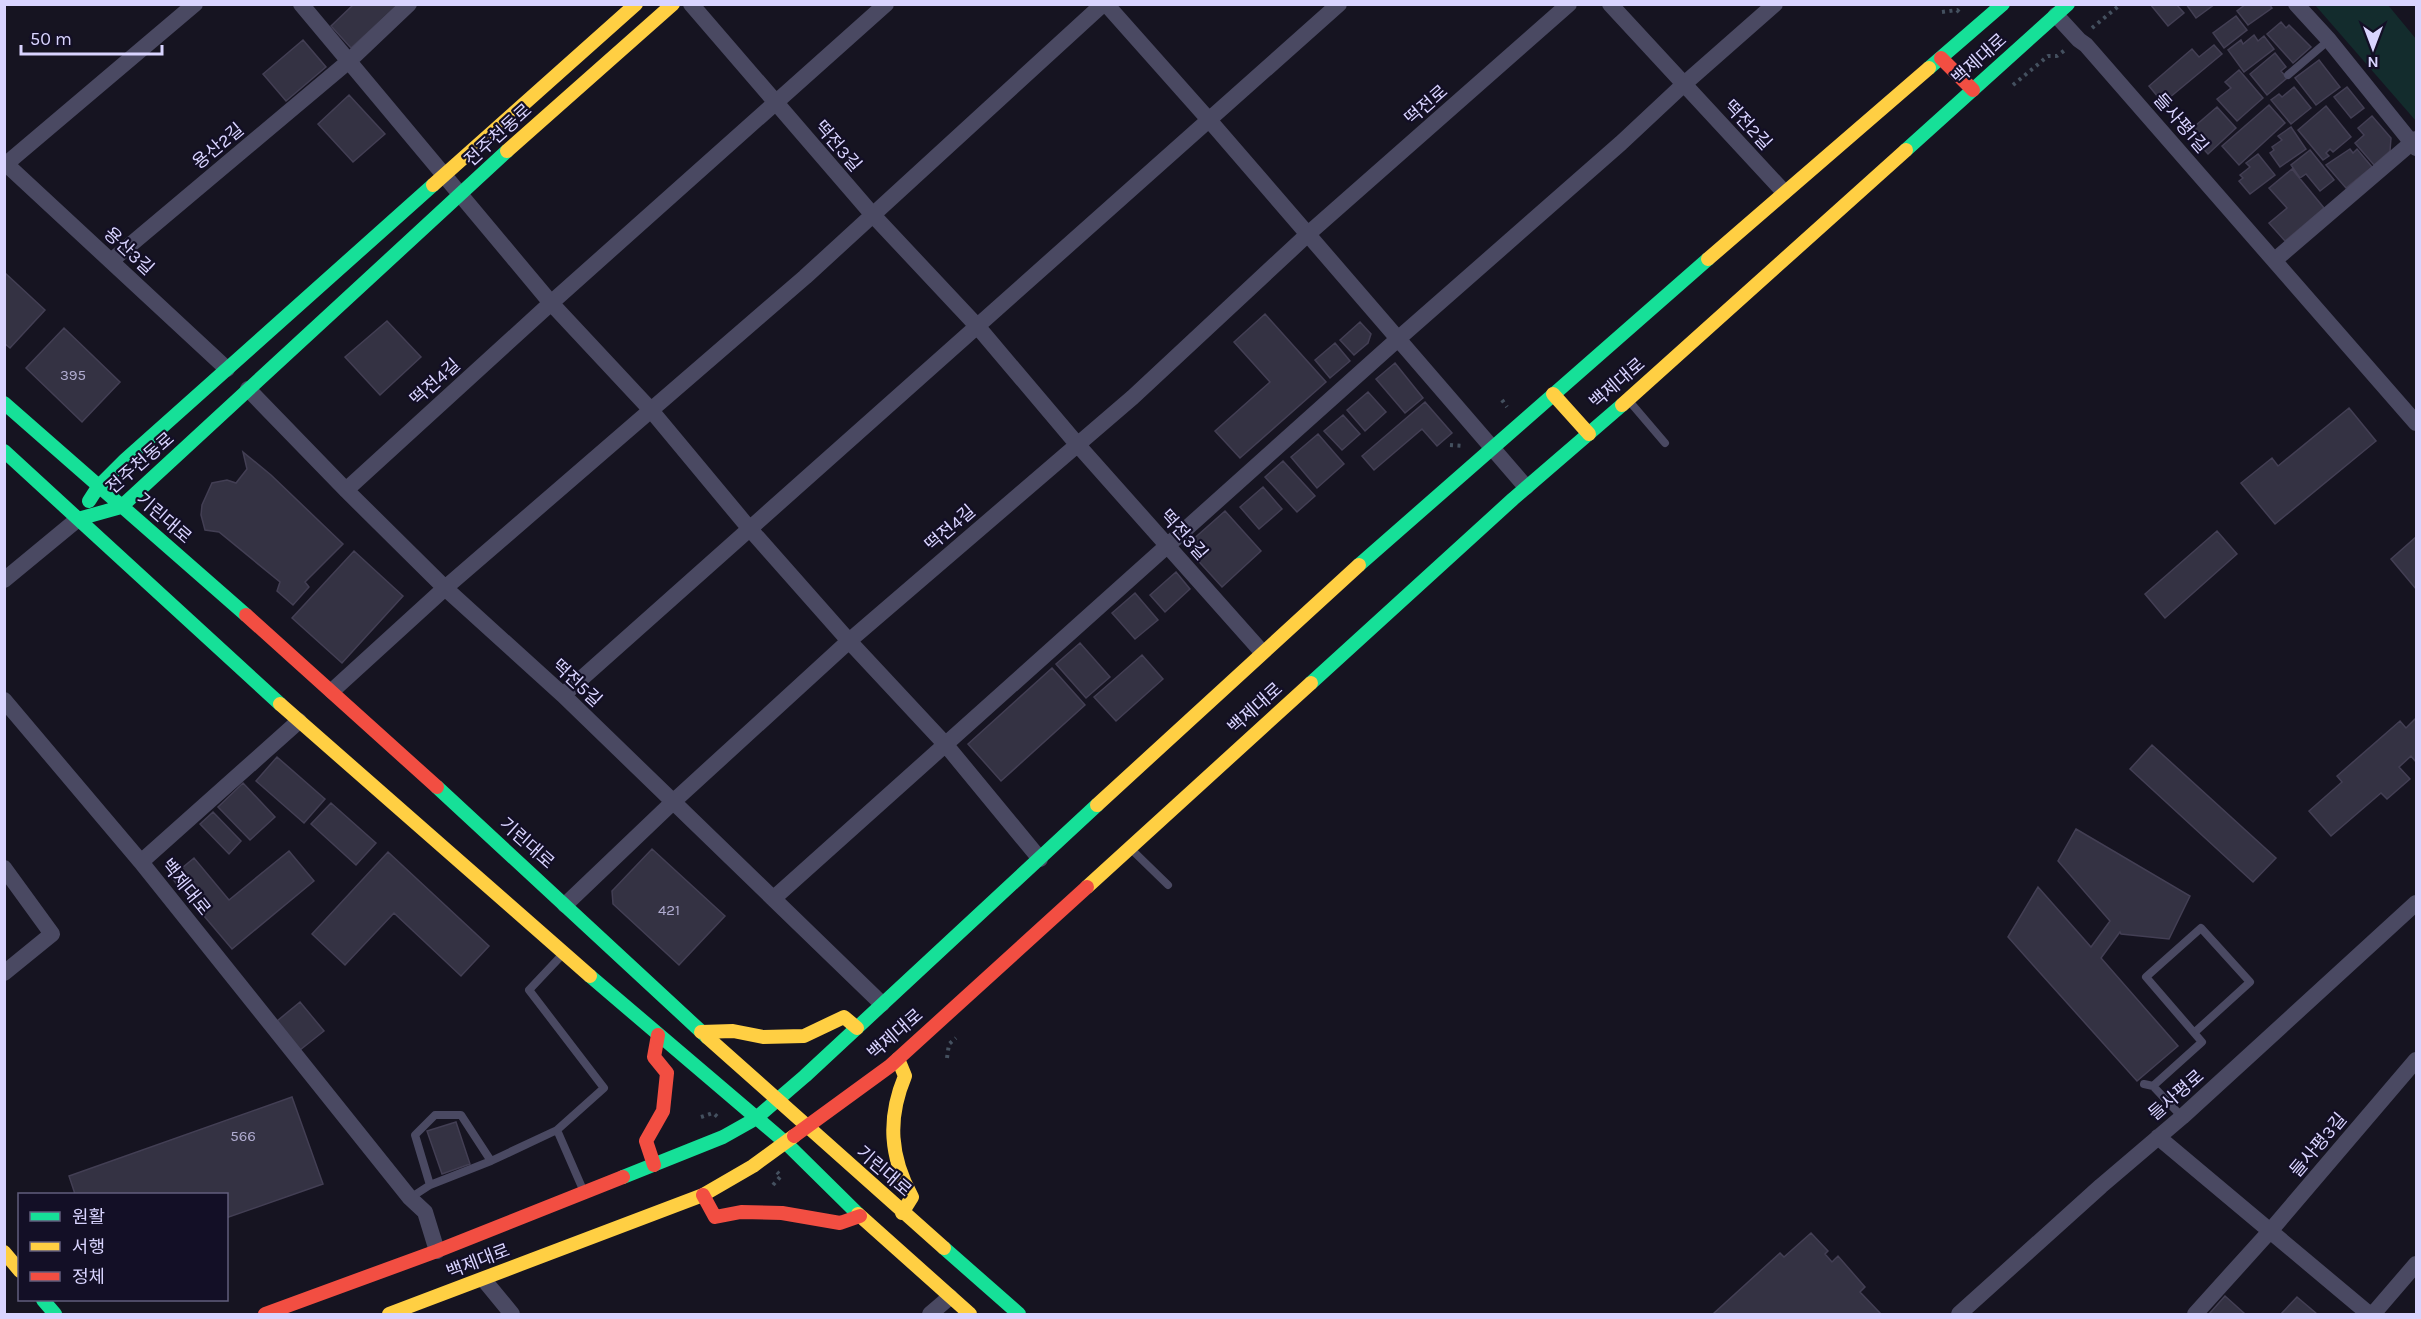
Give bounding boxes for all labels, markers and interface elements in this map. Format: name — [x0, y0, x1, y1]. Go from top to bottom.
scale bar — [21, 18, 162, 56]
north arrow — [2343, 18, 2403, 78]
text: 50 m — [30, 28, 72, 50]
street label: 백제대로 — [1947, 29, 2011, 89]
text: N — [2367, 53, 2379, 72]
street label: 떡전로 — [1400, 80, 1452, 130]
street label: 들사평1길 — [2149, 89, 2213, 157]
street label: 떡전2길 — [1719, 96, 1777, 154]
street label: 전주천동로 — [460, 99, 536, 171]
street label: 떡전3길 — [810, 116, 866, 176]
street label: 용산2길 — [188, 118, 248, 174]
street label: 용산3길 — [99, 222, 159, 280]
street label: 백제대로 — [1585, 353, 1649, 413]
street label: 떡전4길 — [405, 354, 465, 410]
house number: 395 — [60, 366, 86, 384]
street label: 전주천동로 — [102, 428, 178, 498]
street label: 기린대로 — [132, 488, 196, 548]
street label: 떡전4길 — [920, 500, 980, 556]
street label: 떡전3길 — [1156, 505, 1212, 565]
street label: 떡전5길 — [548, 655, 606, 711]
street label: 백제대로 — [1223, 678, 1287, 738]
street label: 기린대로 — [495, 813, 559, 873]
street label: 백제대로 — [157, 854, 215, 920]
house number: 421 — [658, 901, 680, 919]
street label: 백제대로 — [863, 1004, 927, 1064]
street label: 들사평로 — [2144, 1065, 2208, 1125]
street label: 들사평3길 — [2285, 1108, 2351, 1182]
house number: 566 — [230, 1127, 256, 1145]
street label: 기린대로 — [852, 1141, 916, 1201]
legend — [18, 1193, 228, 1301]
text: 원활 — [72, 1206, 105, 1228]
text: 서행 — [72, 1236, 105, 1258]
street label: 백제대로 — [443, 1239, 513, 1283]
text: 정체 — [72, 1266, 105, 1288]

